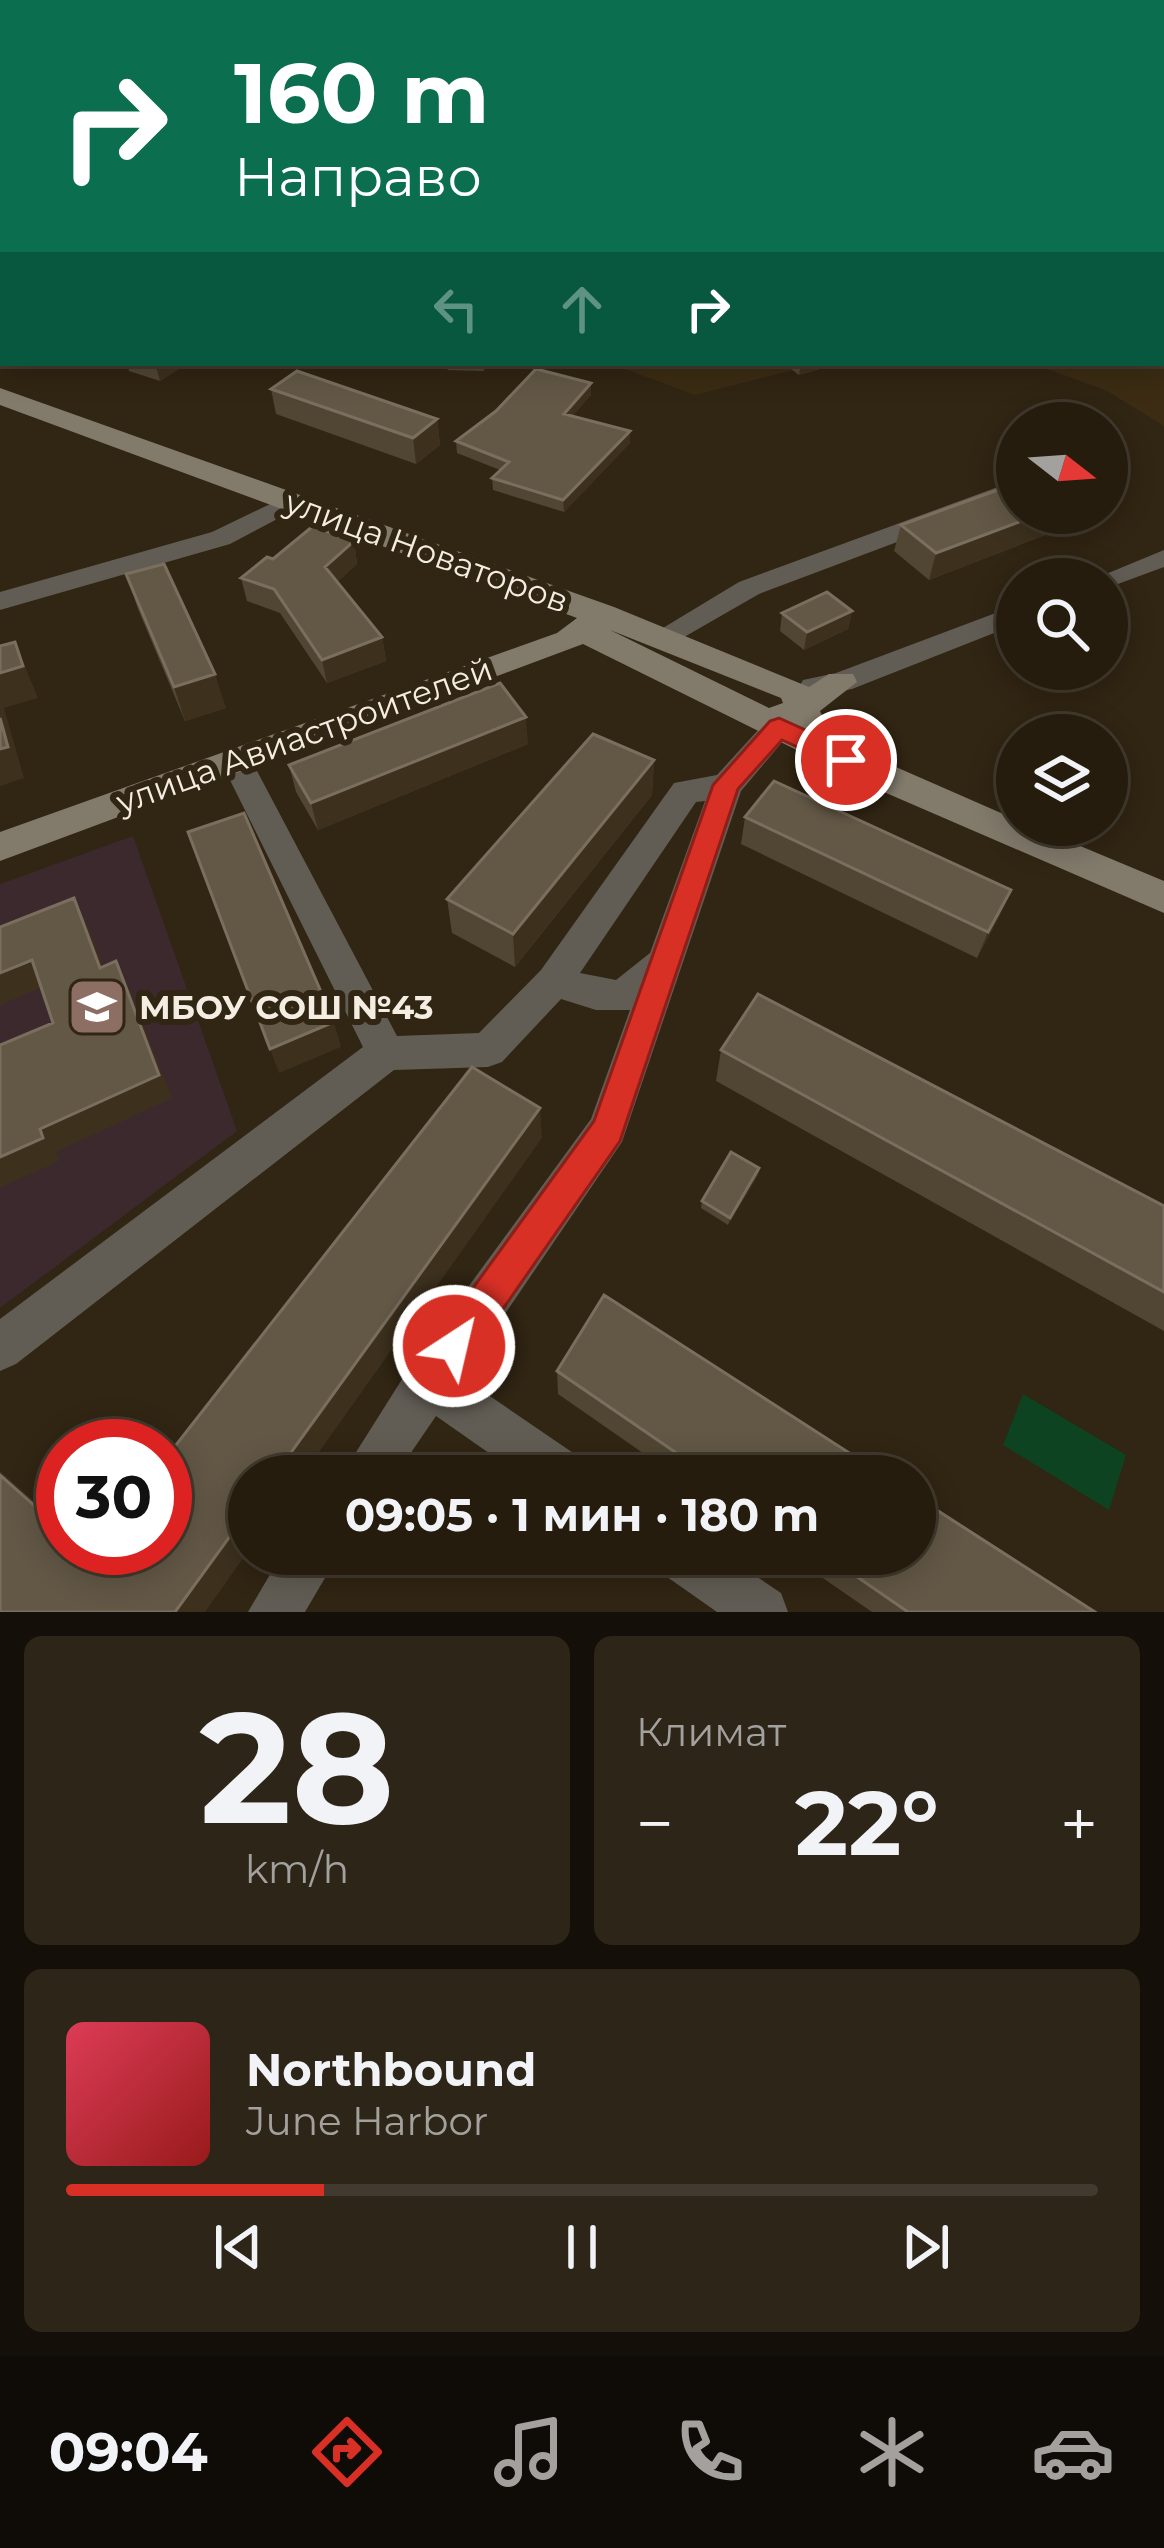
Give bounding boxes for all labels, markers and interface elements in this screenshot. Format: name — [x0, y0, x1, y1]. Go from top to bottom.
text: 160 m — [234, 42, 489, 144]
icon: right — [36, 48, 192, 204]
text: Направо — [234, 144, 482, 210]
icon: left — [423, 276, 489, 342]
icon: ahead — [549, 276, 615, 342]
icon: right — [675, 276, 741, 342]
north arrow — [996, 402, 1128, 534]
map controls — [996, 402, 1128, 846]
street label: улица Новаторов — [279, 481, 574, 621]
button: search — [996, 558, 1128, 690]
street label: улица Авиастроителей — [110, 648, 497, 822]
pin — [795, 709, 897, 811]
button: layers — [996, 714, 1128, 846]
icon: arrive — [813, 727, 879, 793]
school or university icon: МБОУ СОШ №43 — [66, 976, 128, 1038]
place label: МБОУ СОШ №43 — [139, 987, 433, 1027]
position arrow — [391, 1283, 517, 1409]
speed limit sign: 30 — [36, 1419, 192, 1575]
text: 09:05 · 1 мин · 180 m — [345, 1487, 819, 1542]
text: 28 — [200, 1672, 395, 1862]
text: Климат — [636, 1708, 786, 1756]
text: 22° — [795, 1768, 939, 1878]
text: − — [636, 1783, 674, 1864]
text: + — [1060, 1783, 1098, 1864]
text: km/h — [245, 1845, 349, 1893]
text: Northbound — [246, 2042, 536, 2097]
text: June Harbor — [246, 2097, 488, 2145]
icon: previous — [205, 2214, 271, 2280]
icon: pause — [549, 2214, 615, 2280]
icon: next — [893, 2214, 959, 2280]
icon: directions — [305, 2410, 389, 2494]
icon: music — [487, 2410, 571, 2494]
icon: phone — [668, 2410, 752, 2494]
icon: climate — [850, 2410, 934, 2494]
icon: car — [1031, 2410, 1115, 2494]
text: 09:04 — [49, 2419, 208, 2485]

